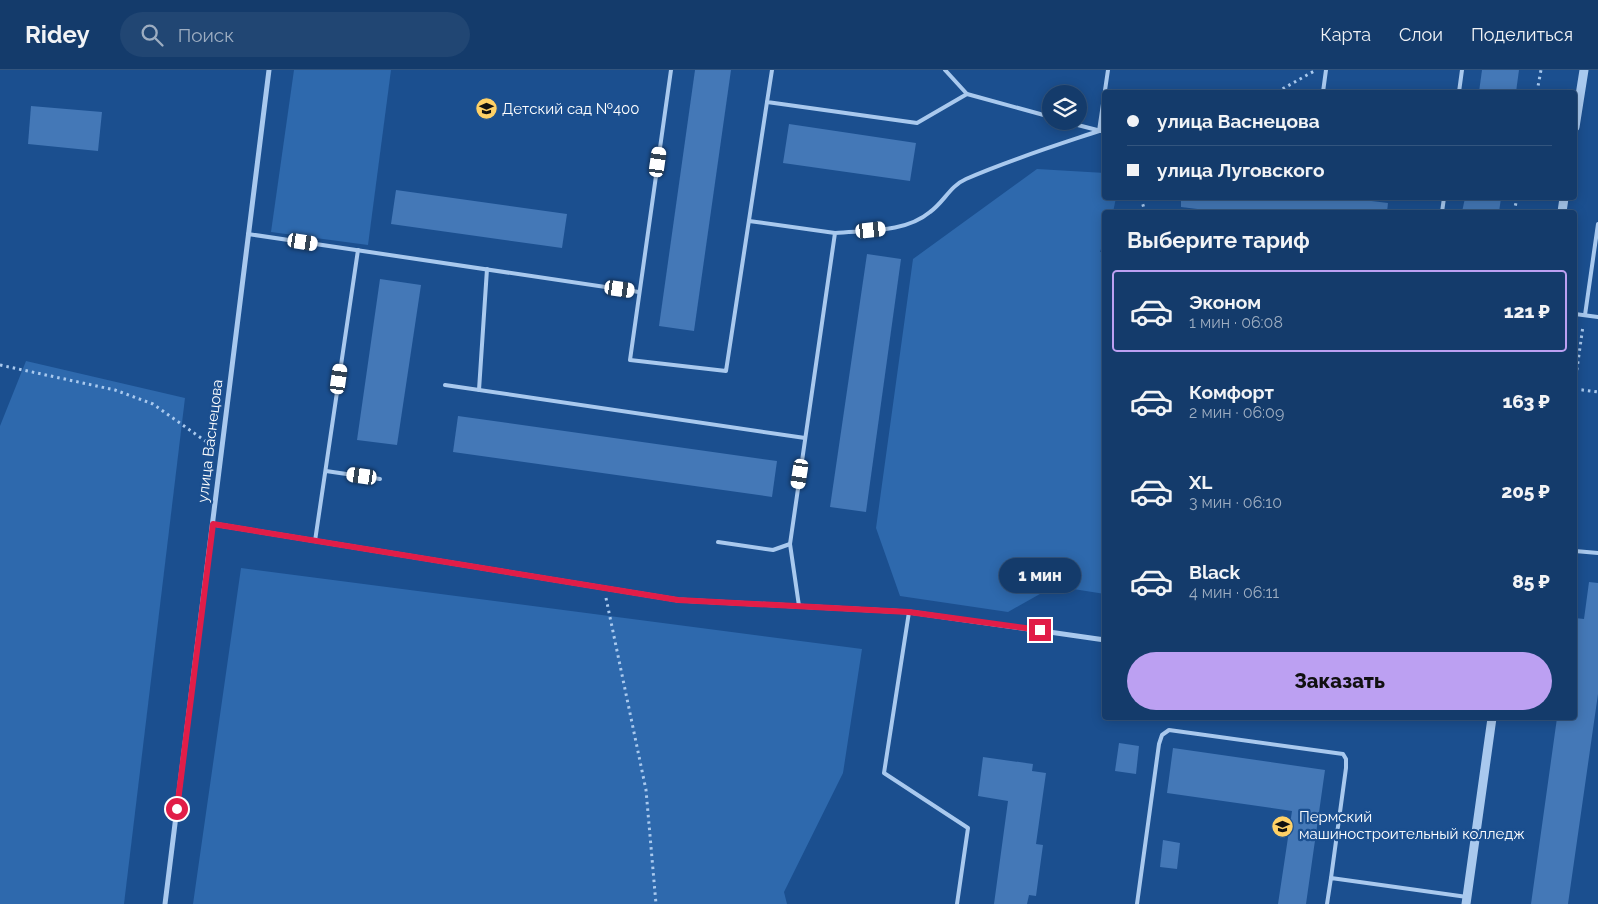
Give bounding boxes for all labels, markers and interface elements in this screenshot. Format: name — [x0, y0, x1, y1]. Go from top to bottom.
search box — [120, 12, 470, 57]
text: Ridey — [25, 20, 90, 49]
icon: search — [138, 21, 166, 49]
text: Поиск — [178, 24, 234, 46]
text: Карта — [1320, 24, 1371, 45]
text: Слои — [1399, 24, 1443, 45]
text: Поделиться — [1471, 24, 1573, 45]
map controls — [1042, 85, 1087, 130]
button: layers — [1042, 85, 1087, 130]
school or university icon: Детский сад №400 — [474, 97, 498, 121]
place label: Детский сад №400 — [502, 100, 639, 118]
text: улица Васнецова — [1157, 110, 1320, 132]
car — [648, 146, 667, 178]
text: улица Луговского — [1157, 159, 1324, 181]
car — [855, 221, 886, 239]
text: Выберите тариф — [1127, 227, 1310, 253]
car — [287, 232, 318, 252]
car — [604, 279, 635, 299]
icon: car — [1129, 289, 1174, 334]
text: Эконом — [1189, 291, 1261, 313]
text: 121 ₽ — [1504, 300, 1550, 322]
text: 1 мин · 06:08 — [1189, 313, 1283, 332]
car — [329, 363, 348, 395]
street label: улица Васнецова — [194, 378, 226, 504]
icon: car — [1129, 379, 1174, 424]
text: Комфорт — [1189, 381, 1274, 403]
text: 163 ₽ — [1502, 390, 1550, 412]
text: 2 мин · 06:09 — [1189, 403, 1284, 422]
car — [790, 458, 809, 490]
car — [346, 466, 377, 486]
icon: car — [1129, 469, 1174, 514]
text: XL — [1189, 471, 1212, 493]
text: 205 ₽ — [1501, 480, 1550, 502]
text: 3 мин · 06:10 — [1189, 493, 1282, 512]
callout: 1 мин — [999, 558, 1081, 592]
icon: car — [1129, 559, 1174, 604]
text: Black — [1189, 561, 1240, 583]
text: 1 мин — [1018, 566, 1062, 585]
text: 85 ₽ — [1512, 570, 1550, 592]
text: 4 мин · 06:11 — [1189, 583, 1279, 602]
route end — [1029, 619, 1051, 641]
button: Заказать — [1127, 652, 1552, 710]
route start — [166, 798, 188, 820]
place label: Пермский машиностроительный колледж — [1299, 808, 1525, 843]
school or university icon: Пермский машиностроительный колледж — [1271, 814, 1295, 838]

